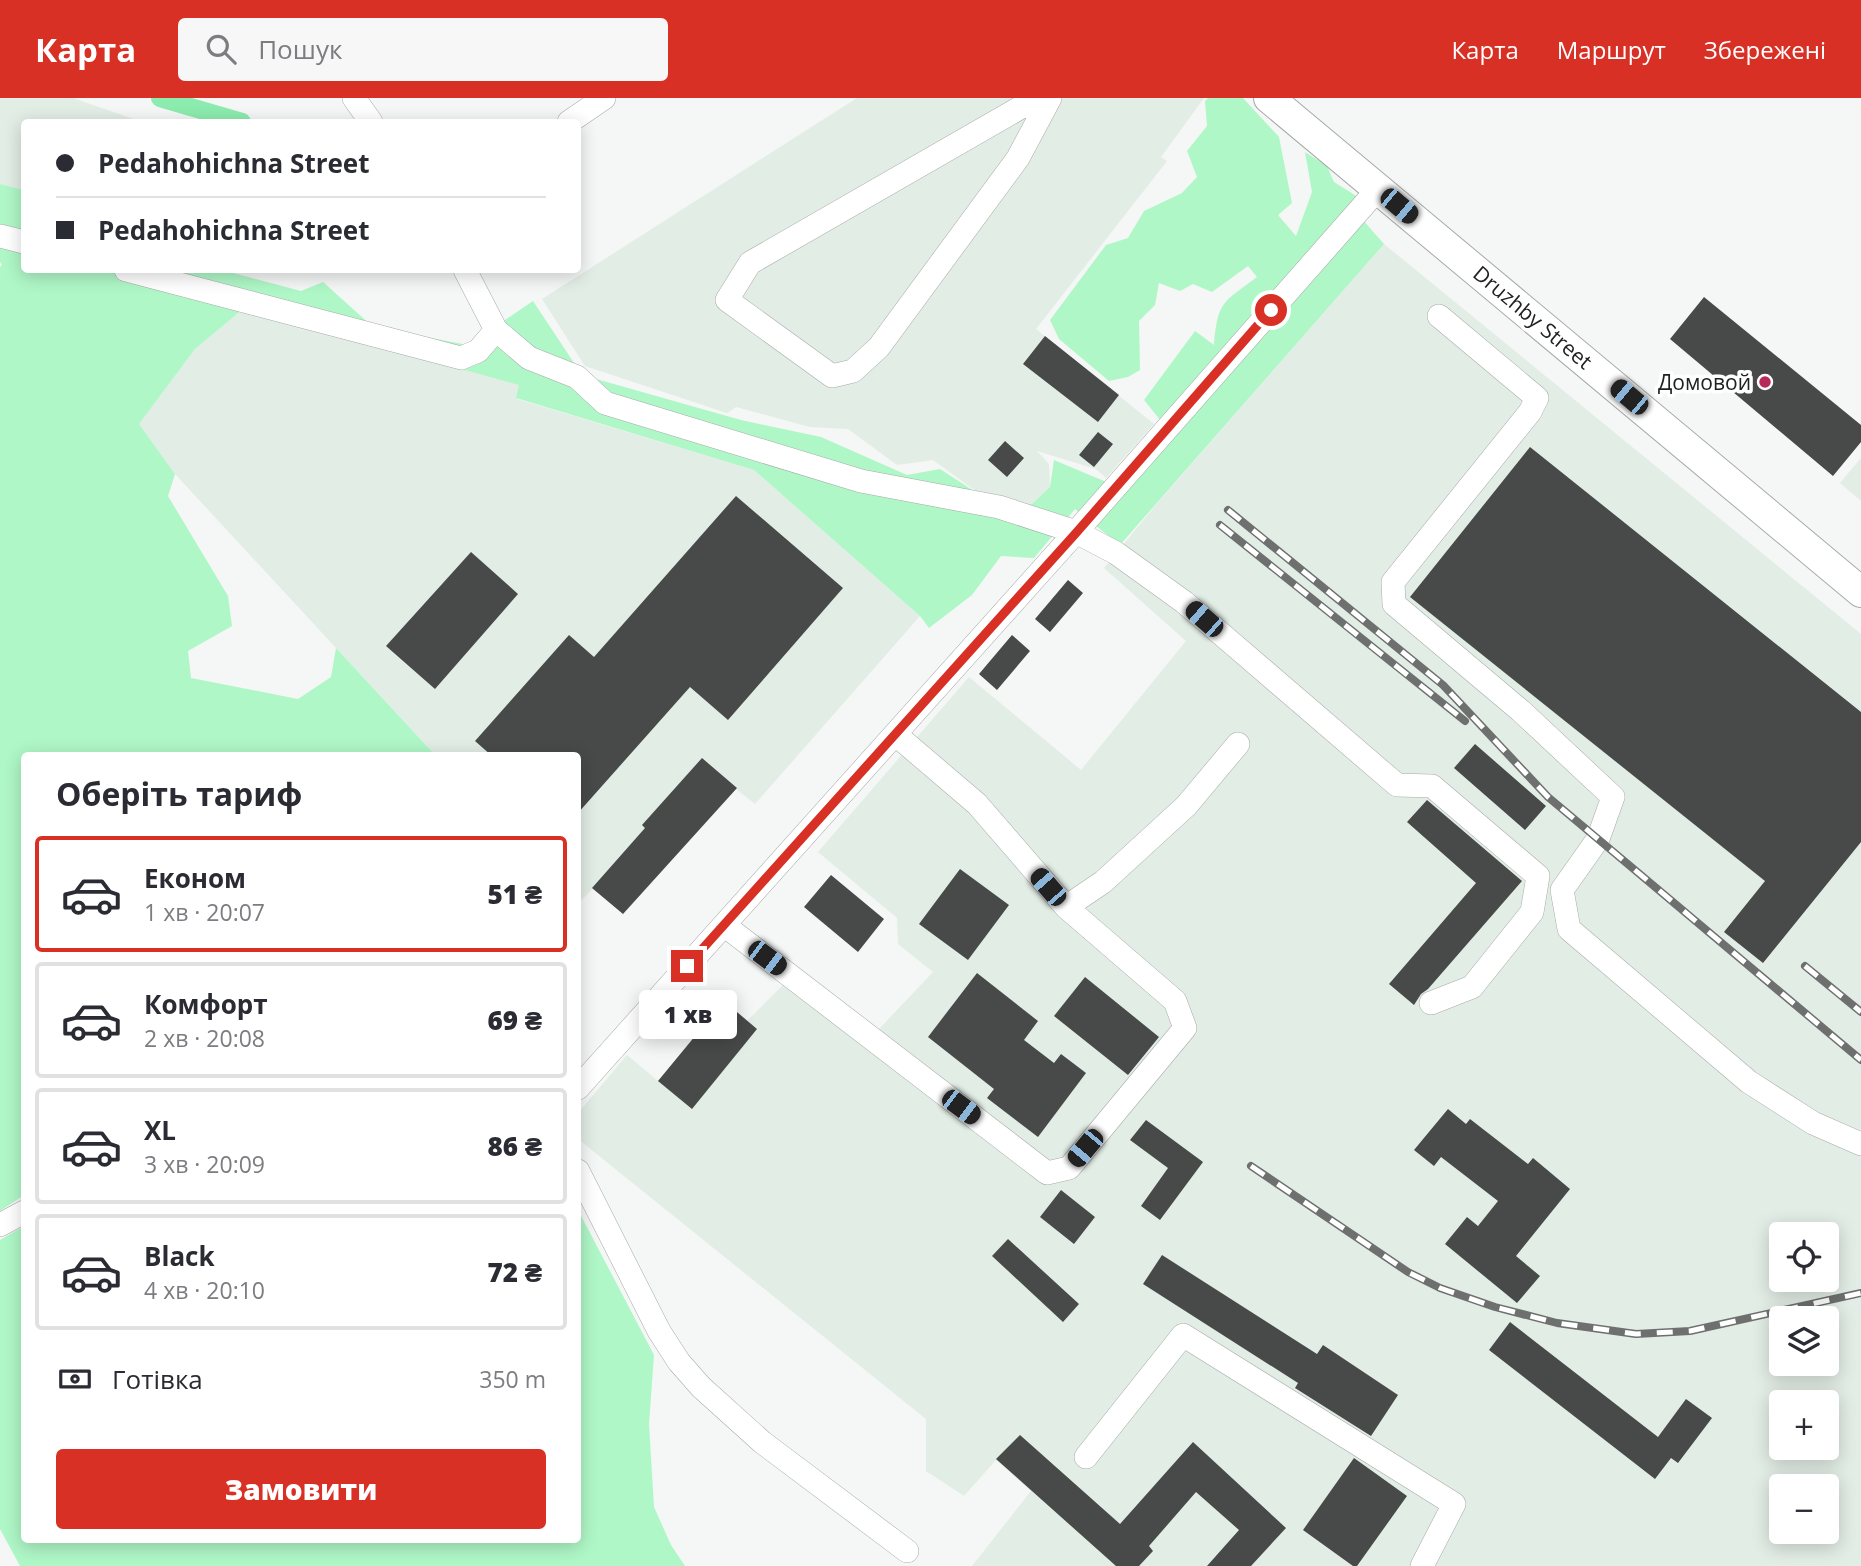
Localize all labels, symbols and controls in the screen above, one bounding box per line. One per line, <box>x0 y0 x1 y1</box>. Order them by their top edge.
search box <box>178 18 668 81</box>
text: Карта <box>35 27 136 72</box>
icon: search <box>202 30 240 68</box>
text: Пошук <box>258 31 342 67</box>
text: Карта <box>1451 33 1519 66</box>
text: Маршрут <box>1557 33 1666 66</box>
text: Збережені <box>1704 33 1826 66</box>
text: Pedahohichna Street <box>98 145 369 181</box>
car <box>1377 184 1422 228</box>
text: Pedahohichna Street <box>98 212 369 248</box>
street label: Druzhby Street <box>1468 259 1598 375</box>
route start <box>1255 294 1287 326</box>
place label: Домовой <box>1658 368 1751 396</box>
marker: Домовой <box>1757 374 1773 390</box>
car <box>1607 375 1652 419</box>
car <box>1182 597 1227 641</box>
text: Оберіть тариф <box>56 772 302 815</box>
text: Економ <box>144 860 246 896</box>
icon: car <box>60 863 123 926</box>
car <box>1027 864 1070 910</box>
text: 51 ₴ <box>487 876 542 912</box>
text: 1 хв · 20:07 <box>144 896 265 928</box>
car <box>744 937 791 979</box>
route end <box>671 950 703 982</box>
text: Комфорт <box>144 986 268 1022</box>
icon: car <box>60 989 123 1052</box>
callout: 1 хв <box>638 990 736 1040</box>
text: 1 хв <box>664 998 712 1030</box>
text: 69 ₴ <box>487 1002 542 1038</box>
text: 2 хв · 20:08 <box>144 1022 265 1054</box>
car <box>938 1086 985 1128</box>
text: XL <box>144 1112 176 1148</box>
icon: car <box>60 1115 123 1178</box>
car <box>1064 1125 1107 1171</box>
text: 86 ₴ <box>487 1128 542 1164</box>
text: 3 хв · 20:09 <box>144 1148 265 1180</box>
map controls <box>1769 1222 1839 1544</box>
button: locate <box>1769 1222 1839 1292</box>
text: Black <box>144 1238 215 1274</box>
icon: car <box>60 1241 123 1304</box>
text: 72 ₴ <box>487 1254 542 1290</box>
text: 4 хв · 20:10 <box>144 1274 265 1306</box>
button: layers <box>1769 1306 1839 1376</box>
icon: cash <box>56 1360 94 1398</box>
text: Готівка <box>112 1361 203 1397</box>
text: 350 m <box>479 1363 546 1395</box>
button: + <box>1769 1390 1839 1460</box>
button: Замовити <box>56 1449 546 1529</box>
button: − <box>1769 1474 1839 1544</box>

